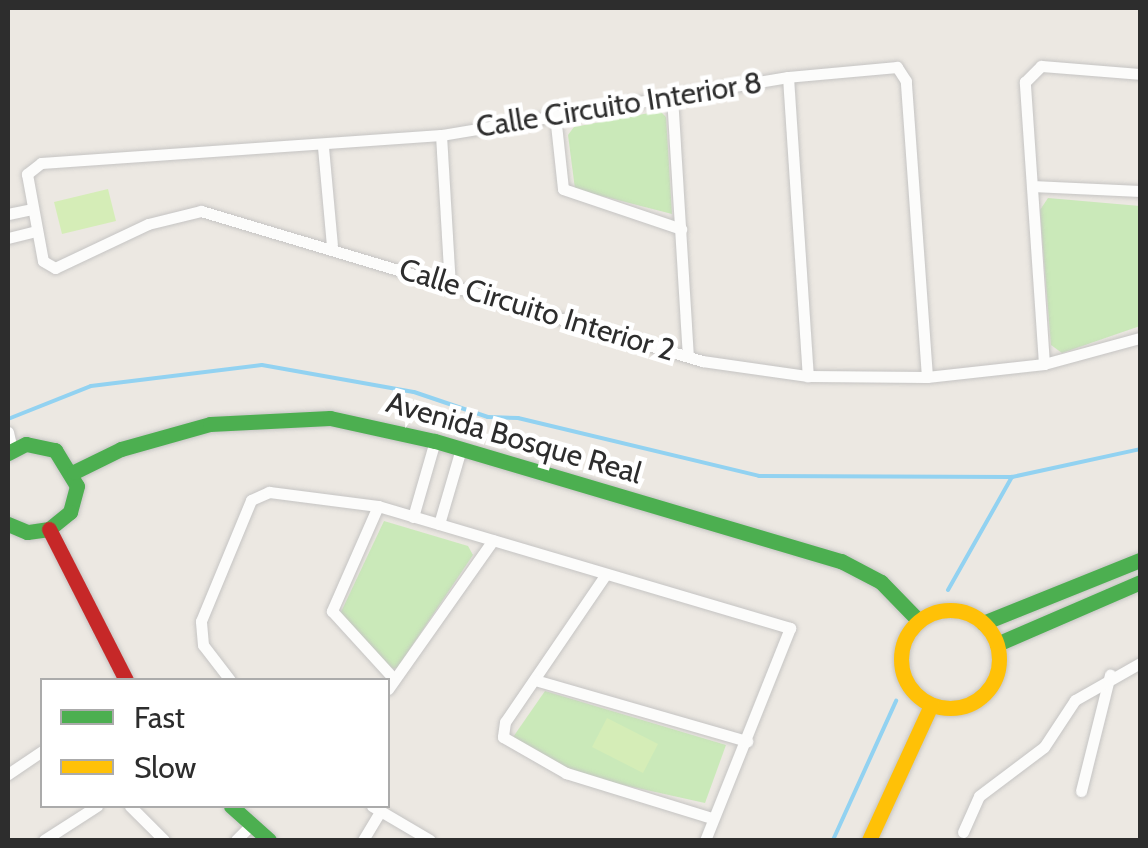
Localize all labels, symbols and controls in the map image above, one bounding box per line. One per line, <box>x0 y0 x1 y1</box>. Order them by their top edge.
street label: Calle Circuito Interior 8 <box>474 65 764 145</box>
street label: Calle Circuito Interior 2 <box>395 251 679 369</box>
street label: Avenida Bosque Real <box>382 384 646 492</box>
legend <box>40 678 390 808</box>
text: Fast <box>134 699 185 736</box>
text: Slow <box>134 749 196 786</box>

